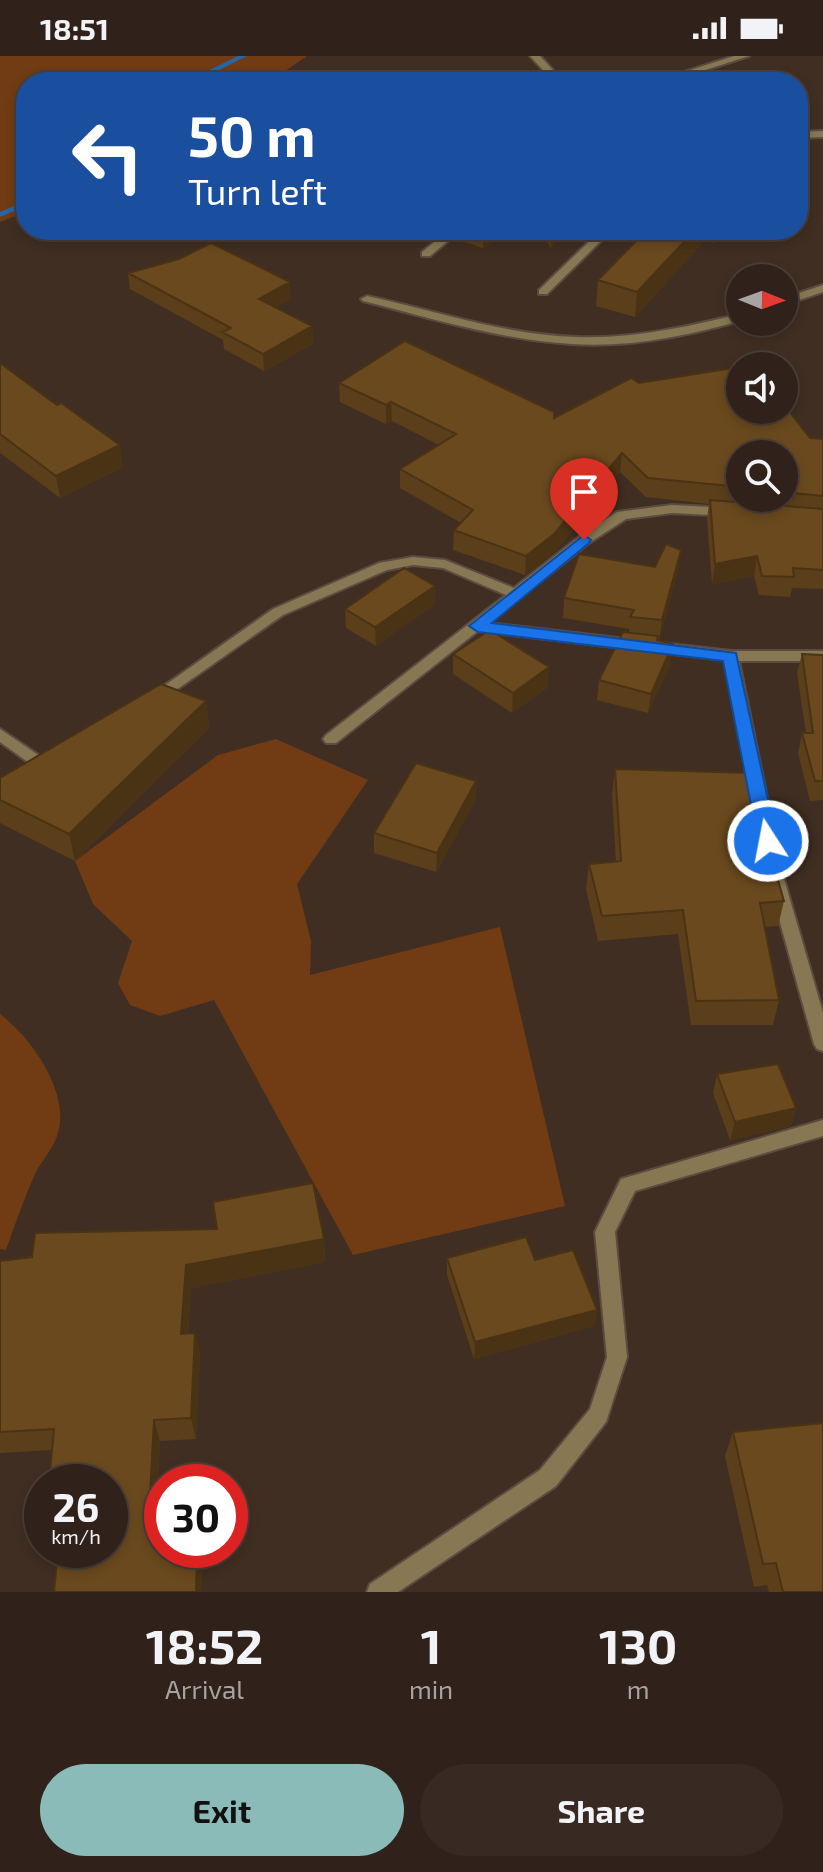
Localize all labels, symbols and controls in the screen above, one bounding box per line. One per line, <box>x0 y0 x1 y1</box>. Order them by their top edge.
text: 18:51 <box>40 10 109 46</box>
text: 50 m <box>188 101 316 168</box>
icon: left <box>56 104 160 208</box>
text: Turn left <box>188 169 327 212</box>
north arrow <box>726 264 798 336</box>
map controls <box>726 264 798 512</box>
button: sound <box>726 352 798 424</box>
button: search <box>726 440 798 512</box>
pin <box>550 458 618 540</box>
icon: arrive <box>562 470 606 514</box>
position arrow <box>726 799 810 883</box>
speed limit sign: 30 <box>144 1464 248 1568</box>
text: 26 <box>53 1482 99 1530</box>
text: km/h <box>51 1524 101 1548</box>
text: 18:52 <box>146 1616 263 1674</box>
text: 1 <box>421 1616 441 1674</box>
text: 130 <box>599 1616 677 1674</box>
text: Arrival <box>165 1673 244 1704</box>
text: min <box>409 1673 453 1704</box>
text: m <box>627 1673 649 1704</box>
button: Exit <box>40 1764 404 1856</box>
button: Share <box>420 1764 783 1856</box>

